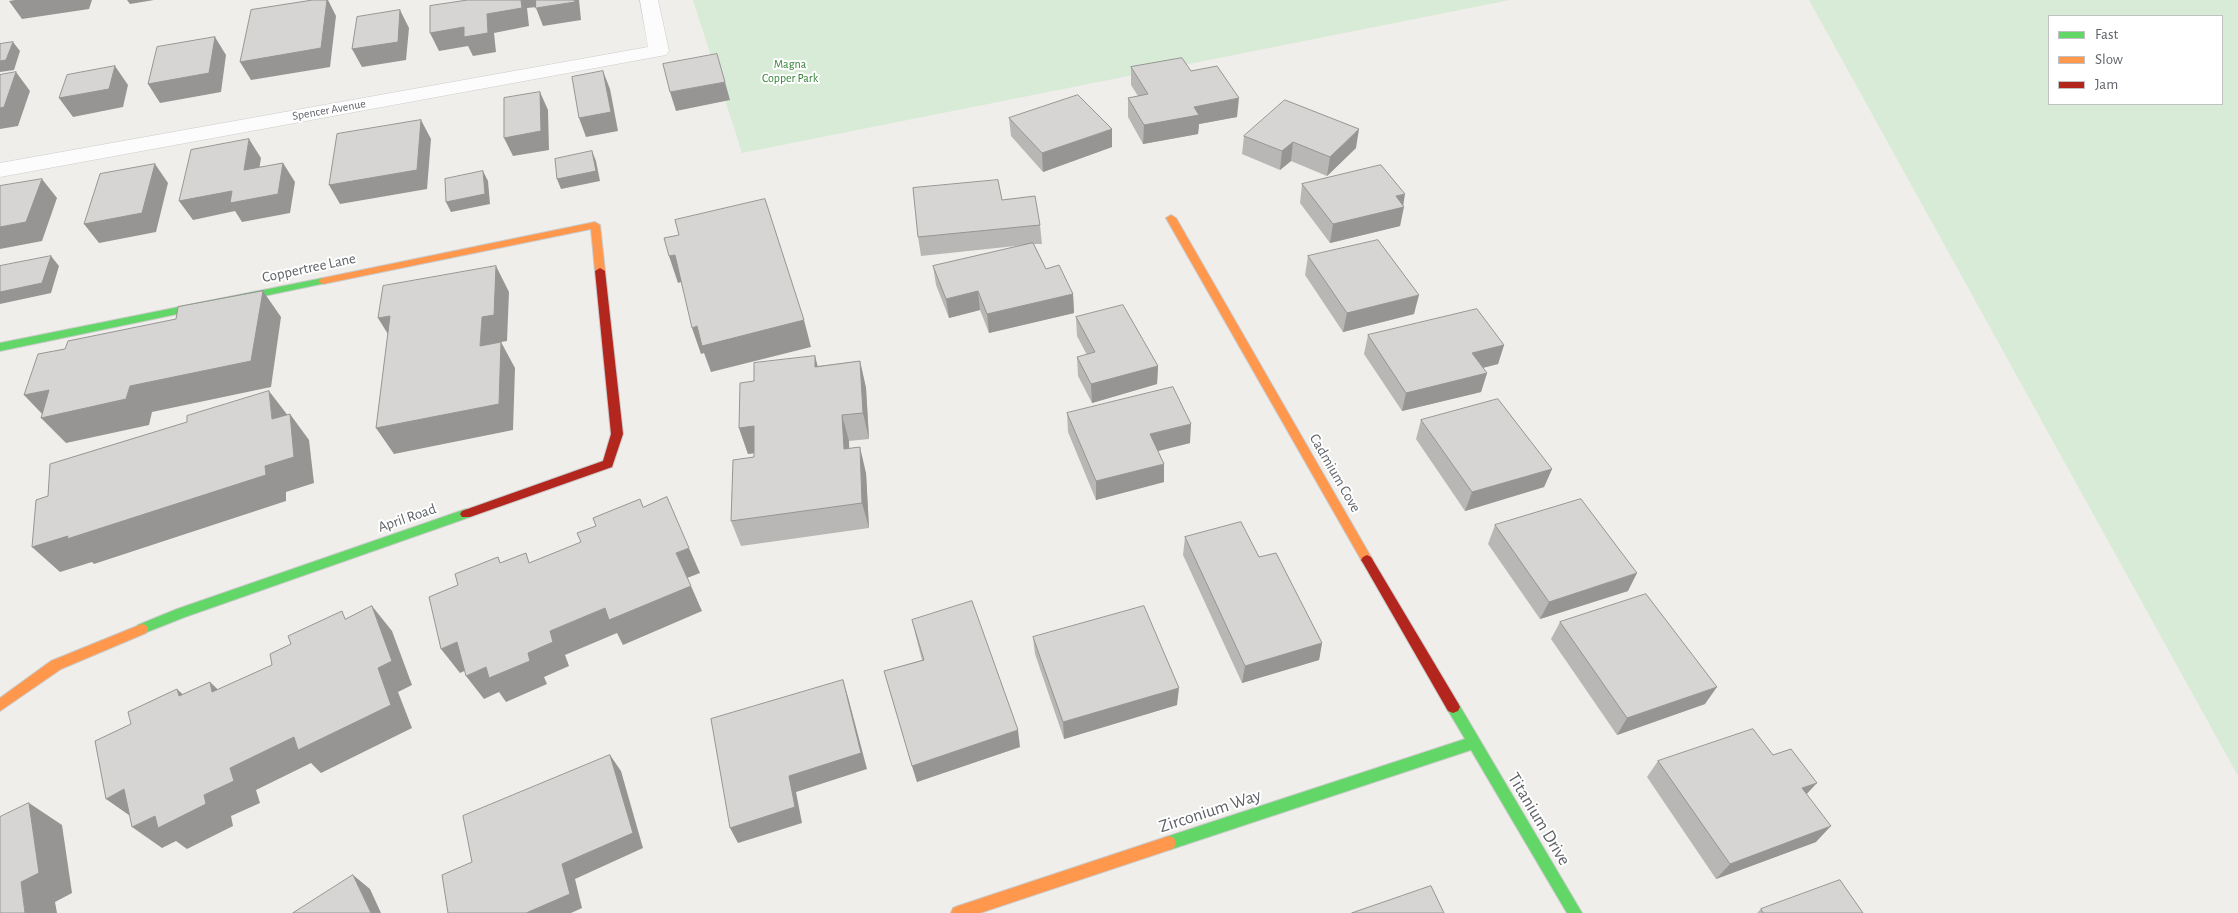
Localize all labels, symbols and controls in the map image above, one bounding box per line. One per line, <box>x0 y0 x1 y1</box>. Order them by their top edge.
legend <box>2048 15 2223 105</box>
text: Fast <box>2095 27 2118 42</box>
text: Slow <box>2095 52 2123 67</box>
park label: Magna Copper Park <box>762 57 818 85</box>
text: Jam <box>2095 77 2118 92</box>
street label: Spencer Avenue <box>291 96 367 124</box>
street label: Coppertree Lane <box>260 249 358 287</box>
street label: Cadmium Cove <box>1305 430 1365 516</box>
street label: April Road <box>376 500 438 536</box>
street label: Titanium Drive <box>1503 769 1575 869</box>
street label: Zirconium Way <box>1156 784 1264 838</box>

